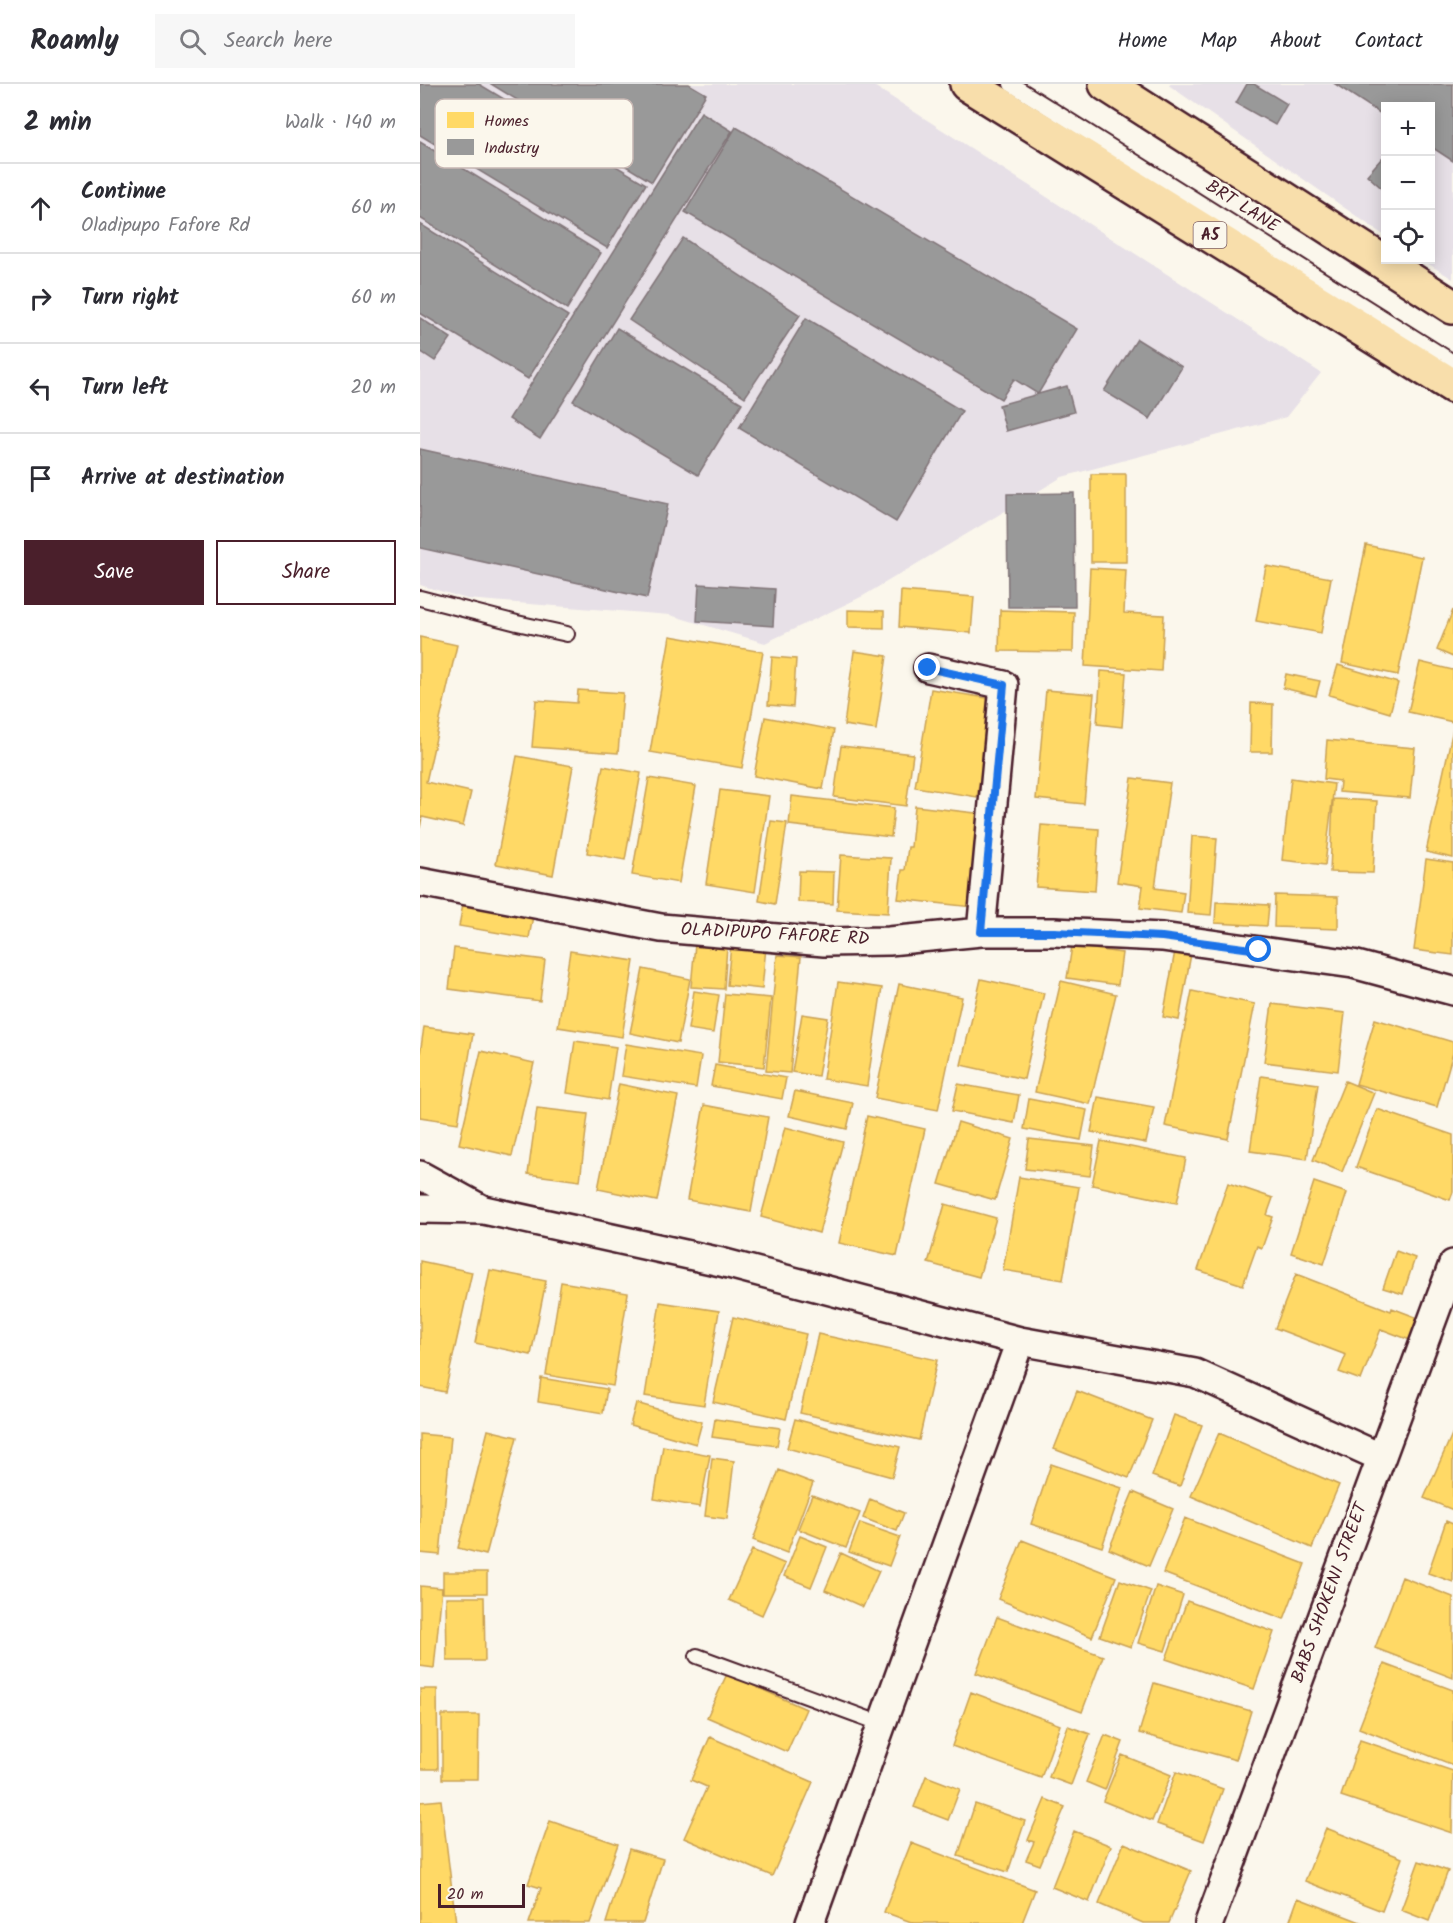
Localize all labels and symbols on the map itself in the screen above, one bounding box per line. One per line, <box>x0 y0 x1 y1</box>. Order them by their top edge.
legend <box>435 99 633 168</box>
text: Homes <box>484 109 529 134</box>
text: Industry <box>484 136 539 161</box>
street label: BRT LANE <box>1199 173 1285 241</box>
road number: A5 <box>1194 222 1226 248</box>
route end <box>914 654 940 680</box>
street label: OLADIPUPO FAFORE RD <box>680 916 870 954</box>
route start <box>1245 936 1271 962</box>
street label: BABS SHOKENI STREET <box>1284 1498 1377 1687</box>
scale bar <box>438 1881 525 1908</box>

